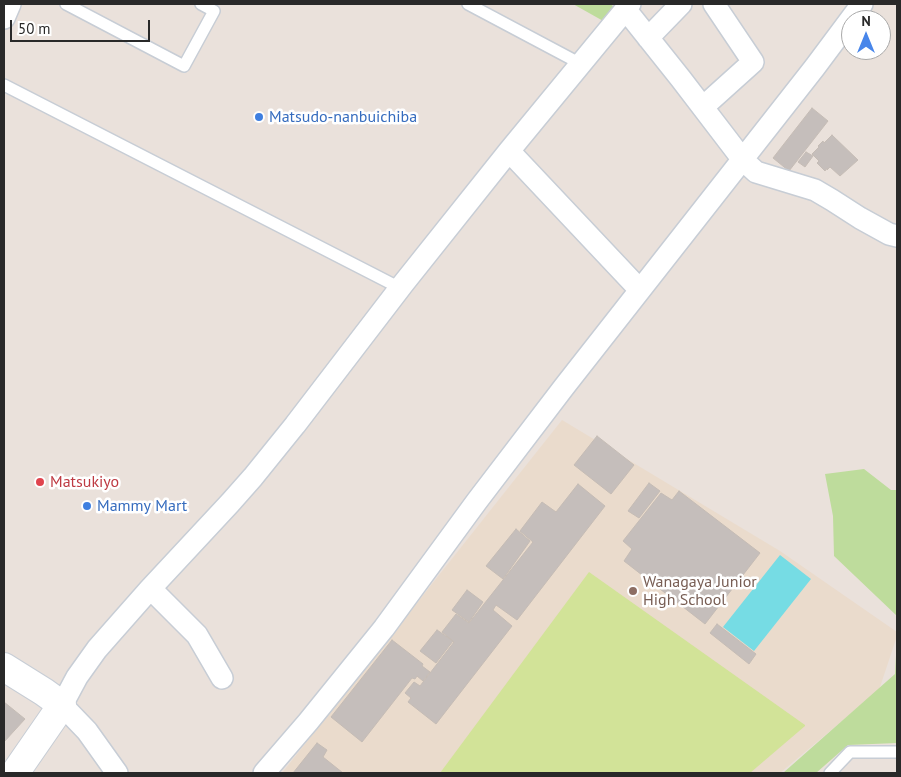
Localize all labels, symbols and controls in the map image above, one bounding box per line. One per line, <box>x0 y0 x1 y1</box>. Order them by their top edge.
scale bar <box>12 10 152 42</box>
north arrow <box>841 10 891 60</box>
text: N <box>861 12 871 30</box>
text: 50 m <box>18 19 51 38</box>
place label: Matsudo-nanbuichiba <box>269 107 417 127</box>
marker: Matsudo-nanbuichiba <box>253 111 265 123</box>
place label: Matsukiyo <box>50 472 119 492</box>
marker: Matsukiyo <box>34 476 46 488</box>
place label: Mammy Mart <box>97 496 187 516</box>
marker: Mammy Mart <box>81 500 93 512</box>
place label: Wanagaya Junior High School <box>643 572 757 610</box>
marker: Wanagaya Junior High School <box>627 585 639 597</box>

